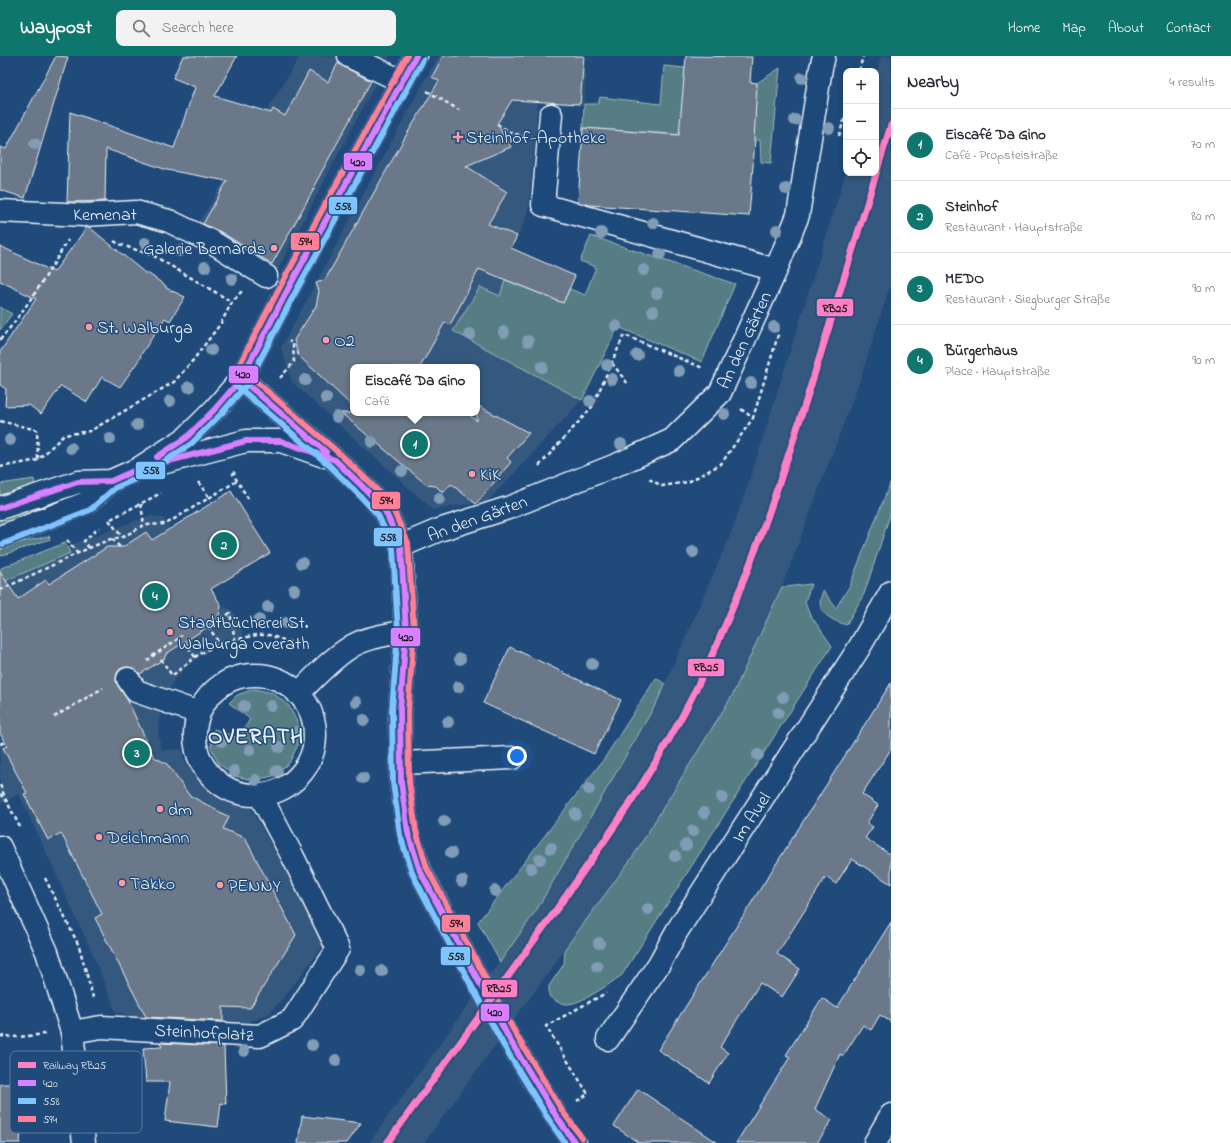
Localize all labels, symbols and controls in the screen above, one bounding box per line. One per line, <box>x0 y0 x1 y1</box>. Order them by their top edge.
search box <box>116 10 396 46</box>
text: Waypost <box>20 15 92 42</box>
icon: search <box>130 17 152 39</box>
text: Search here <box>162 17 234 39</box>
text: Home <box>1008 18 1040 39</box>
text: Map <box>1062 18 1086 39</box>
text: About <box>1108 18 1144 39</box>
text: Contact <box>1166 18 1211 39</box>
map controls <box>843 68 879 176</box>
button: + <box>843 68 879 104</box>
text: Nearby <box>907 70 959 95</box>
text: 4 results <box>1169 73 1215 92</box>
button: − <box>843 104 879 140</box>
text: Eiscafé Da Gino <box>945 124 1046 146</box>
place label: Steinhof-Apotheke <box>466 126 607 152</box>
marker: Steinhof-Apotheke <box>453 132 463 142</box>
text: 1 <box>918 135 922 154</box>
text: 70 m <box>1191 135 1215 154</box>
button: locate <box>843 140 879 176</box>
text: Café · Propsteistraße <box>945 146 1058 165</box>
line badge: 420 <box>343 152 373 171</box>
text: 420 <box>350 155 366 171</box>
line badge: 558 <box>328 196 358 215</box>
text: Steinhof <box>945 196 998 218</box>
text: 558 <box>335 199 352 215</box>
street label: Kemenat <box>73 203 137 229</box>
text: 2 <box>917 207 923 226</box>
text: 80 m <box>1191 207 1215 226</box>
text: Restaurant · Hauptstraße <box>945 218 1083 237</box>
line badge: 594 <box>290 232 320 251</box>
text: 594 <box>298 234 313 250</box>
place label: Galerie Bernards <box>143 237 266 263</box>
marker: Galerie Bernards <box>269 243 279 253</box>
text: MEDO <box>945 268 984 290</box>
text: 3 <box>917 279 923 298</box>
text: 90 m <box>1192 279 1215 298</box>
street label: An den Gärten <box>712 288 780 394</box>
text: Restaurant · Siegburger Straße <box>945 290 1110 309</box>
line badge: RB25 <box>816 298 854 317</box>
text: RB25 <box>821 301 848 317</box>
place label: St. Walburga <box>97 316 193 343</box>
marker: St. Walburga <box>84 322 94 332</box>
place label: O2 <box>334 329 355 355</box>
marker: O2 <box>321 335 331 345</box>
text: Bürgerhaus <box>945 340 1018 362</box>
text: 4 <box>917 351 923 370</box>
text: 90 m <box>1192 351 1215 370</box>
text: Place · Hauptstraße <box>945 362 1050 381</box>
popup <box>350 364 480 416</box>
line badge: 420 <box>228 365 259 384</box>
text: 420 <box>235 367 251 383</box>
text: Eiscafé Da Gino <box>365 370 465 392</box>
text: Café <box>365 392 390 411</box>
pin: 1 <box>402 429 428 459</box>
line badge: 558 <box>135 461 166 480</box>
text: 558 <box>143 463 160 479</box>
place label: KiK <box>480 463 501 489</box>
marker: KiK <box>467 469 477 479</box>
street label: An den Gärten <box>424 490 532 550</box>
line badge: 594 <box>371 491 401 510</box>
text: 594 <box>379 493 394 509</box>
line badge: 558 <box>373 527 403 547</box>
pin: 2 <box>211 530 237 560</box>
text: 558 <box>380 530 397 546</box>
pin: 4 <box>142 581 168 611</box>
place label: Stadtbücherei St. Walburga Overath <box>178 611 310 659</box>
marker: Stadtbücherei St. Walburga Overath <box>165 627 175 637</box>
line badge: 420 <box>390 627 421 647</box>
text: 420 <box>398 630 414 646</box>
line badge: RB25 <box>687 658 725 677</box>
text: RB25 <box>692 660 719 676</box>
district label: OVERATH <box>208 722 304 754</box>
pin: 3 <box>124 738 150 768</box>
your location <box>507 746 527 766</box>
street label: Im Auel <box>727 788 779 848</box>
place label: dm <box>168 798 192 824</box>
marker: dm <box>155 804 165 814</box>
place label: Deichmann <box>106 826 190 852</box>
marker: Deichmann <box>94 832 104 842</box>
place label: Takko <box>130 872 175 898</box>
place label: PENNY <box>228 874 282 900</box>
marker: Takko <box>117 878 127 888</box>
marker: PENNY <box>215 880 225 890</box>
line badge: 594 <box>441 914 471 933</box>
text: 594 <box>449 916 464 932</box>
line badge: 558 <box>440 946 471 966</box>
text: 558 <box>448 949 465 965</box>
line badge: RB25 <box>481 979 518 998</box>
text: RB25 <box>485 981 512 997</box>
line badge: 420 <box>480 1003 510 1022</box>
text: 420 <box>487 1005 503 1021</box>
street label: Steinhofplatz <box>154 1018 255 1050</box>
legend <box>10 1051 142 1133</box>
text: Railway RB25 <box>43 1058 106 1075</box>
text: 420 <box>43 1076 58 1092</box>
text: 558 <box>43 1094 60 1110</box>
text: 594 <box>43 1112 58 1128</box>

